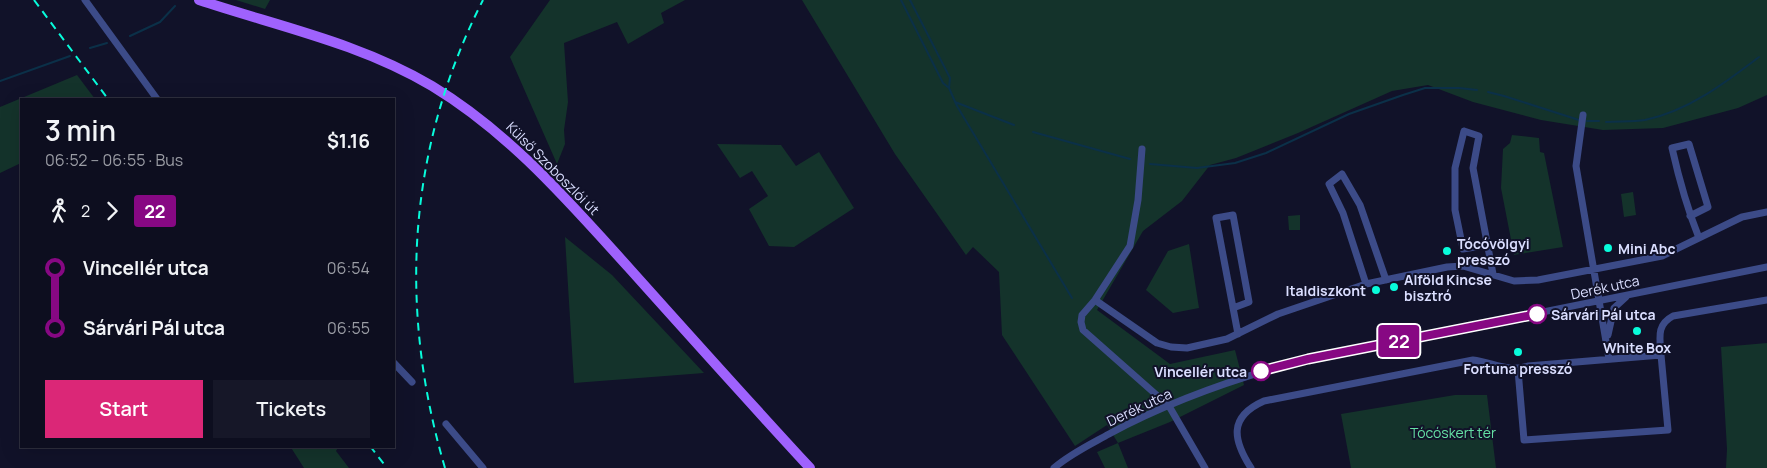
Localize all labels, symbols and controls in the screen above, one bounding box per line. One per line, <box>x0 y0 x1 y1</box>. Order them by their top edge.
text: 3 min <box>45 111 116 149</box>
street label: Külső Szoboszlói út <box>502 117 604 219</box>
text: $1.16 <box>327 128 370 154</box>
text: 06:52 – 06:55 · Bus <box>45 149 183 171</box>
icon: walk <box>45 197 73 225</box>
icon: forward <box>98 197 126 225</box>
text: 22 <box>144 199 166 223</box>
text: 2 <box>81 200 90 222</box>
place label: Tócóvölgyi presszó <box>1457 234 1530 269</box>
place label: Mini Abc <box>1618 239 1675 258</box>
marker: Mini Abc <box>1602 242 1614 254</box>
marker: Tócóvölgyi presszó <box>1441 245 1453 257</box>
text: Vincellér utca <box>83 255 209 281</box>
text: 06:54 <box>327 257 370 279</box>
place label: Alföld Kincse bisztró <box>1404 270 1492 305</box>
street label: Derék utca <box>1569 270 1641 304</box>
place label: Italdiszkont <box>1286 281 1366 300</box>
marker: Alföld Kincse bisztró <box>1388 281 1400 293</box>
marker: Italdiszkont <box>1370 284 1382 296</box>
marker: Sárvári Pál utca <box>1527 304 1547 324</box>
place label: Sárvári Pál utca <box>1551 305 1656 324</box>
text: Sárvári Pál utca <box>83 315 225 341</box>
text: 06:55 <box>327 317 370 339</box>
line badge: 22 <box>1376 325 1422 357</box>
marker: White Box <box>1631 325 1643 337</box>
text: 22 <box>1388 329 1410 353</box>
place label: White Box <box>1603 338 1671 357</box>
marker: Fortuna presszó <box>1512 346 1524 358</box>
place label: Fortuna presszó <box>1463 359 1573 378</box>
marker: Vincellér utca <box>1251 361 1271 381</box>
place label: Vincellér utca <box>1154 362 1247 381</box>
button: Start <box>45 380 203 438</box>
button: Tickets <box>213 380 370 438</box>
street label: Derék utca <box>1103 384 1175 430</box>
park label: Tócóskert tér <box>1410 423 1496 442</box>

